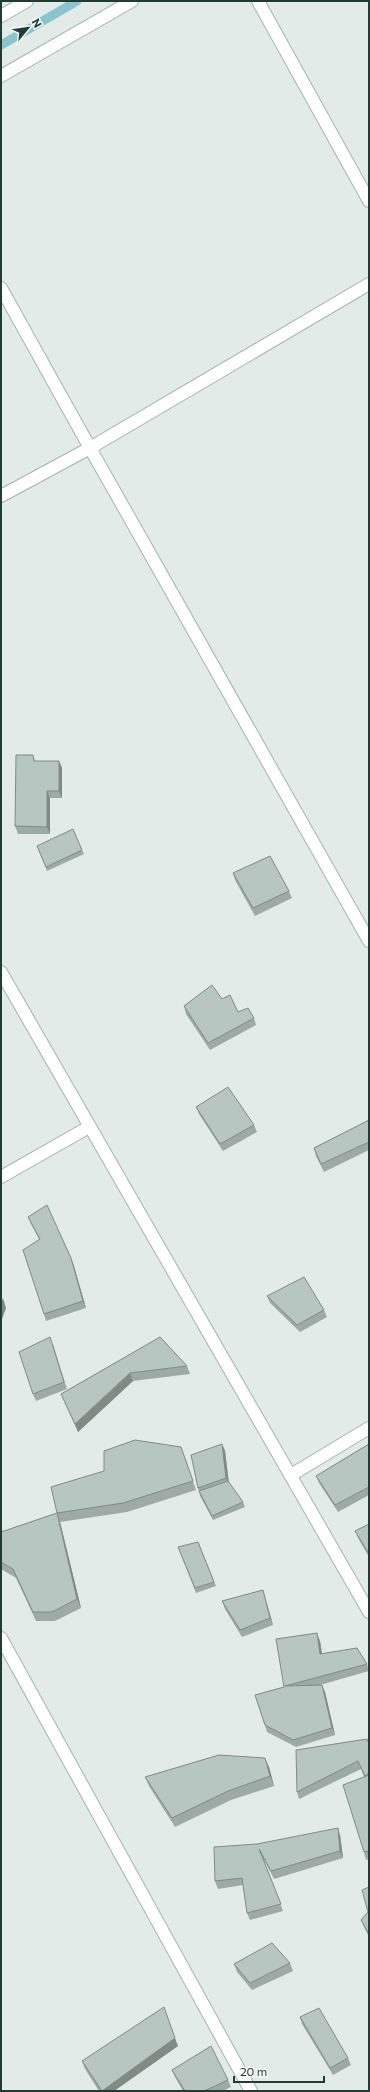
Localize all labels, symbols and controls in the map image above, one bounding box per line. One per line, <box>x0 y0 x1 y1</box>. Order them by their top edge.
north arrow <box>8 8 48 48</box>
text: N <box>29 16 45 30</box>
scale bar <box>234 2058 324 2084</box>
text: 20 m <box>240 2064 267 2078</box>

